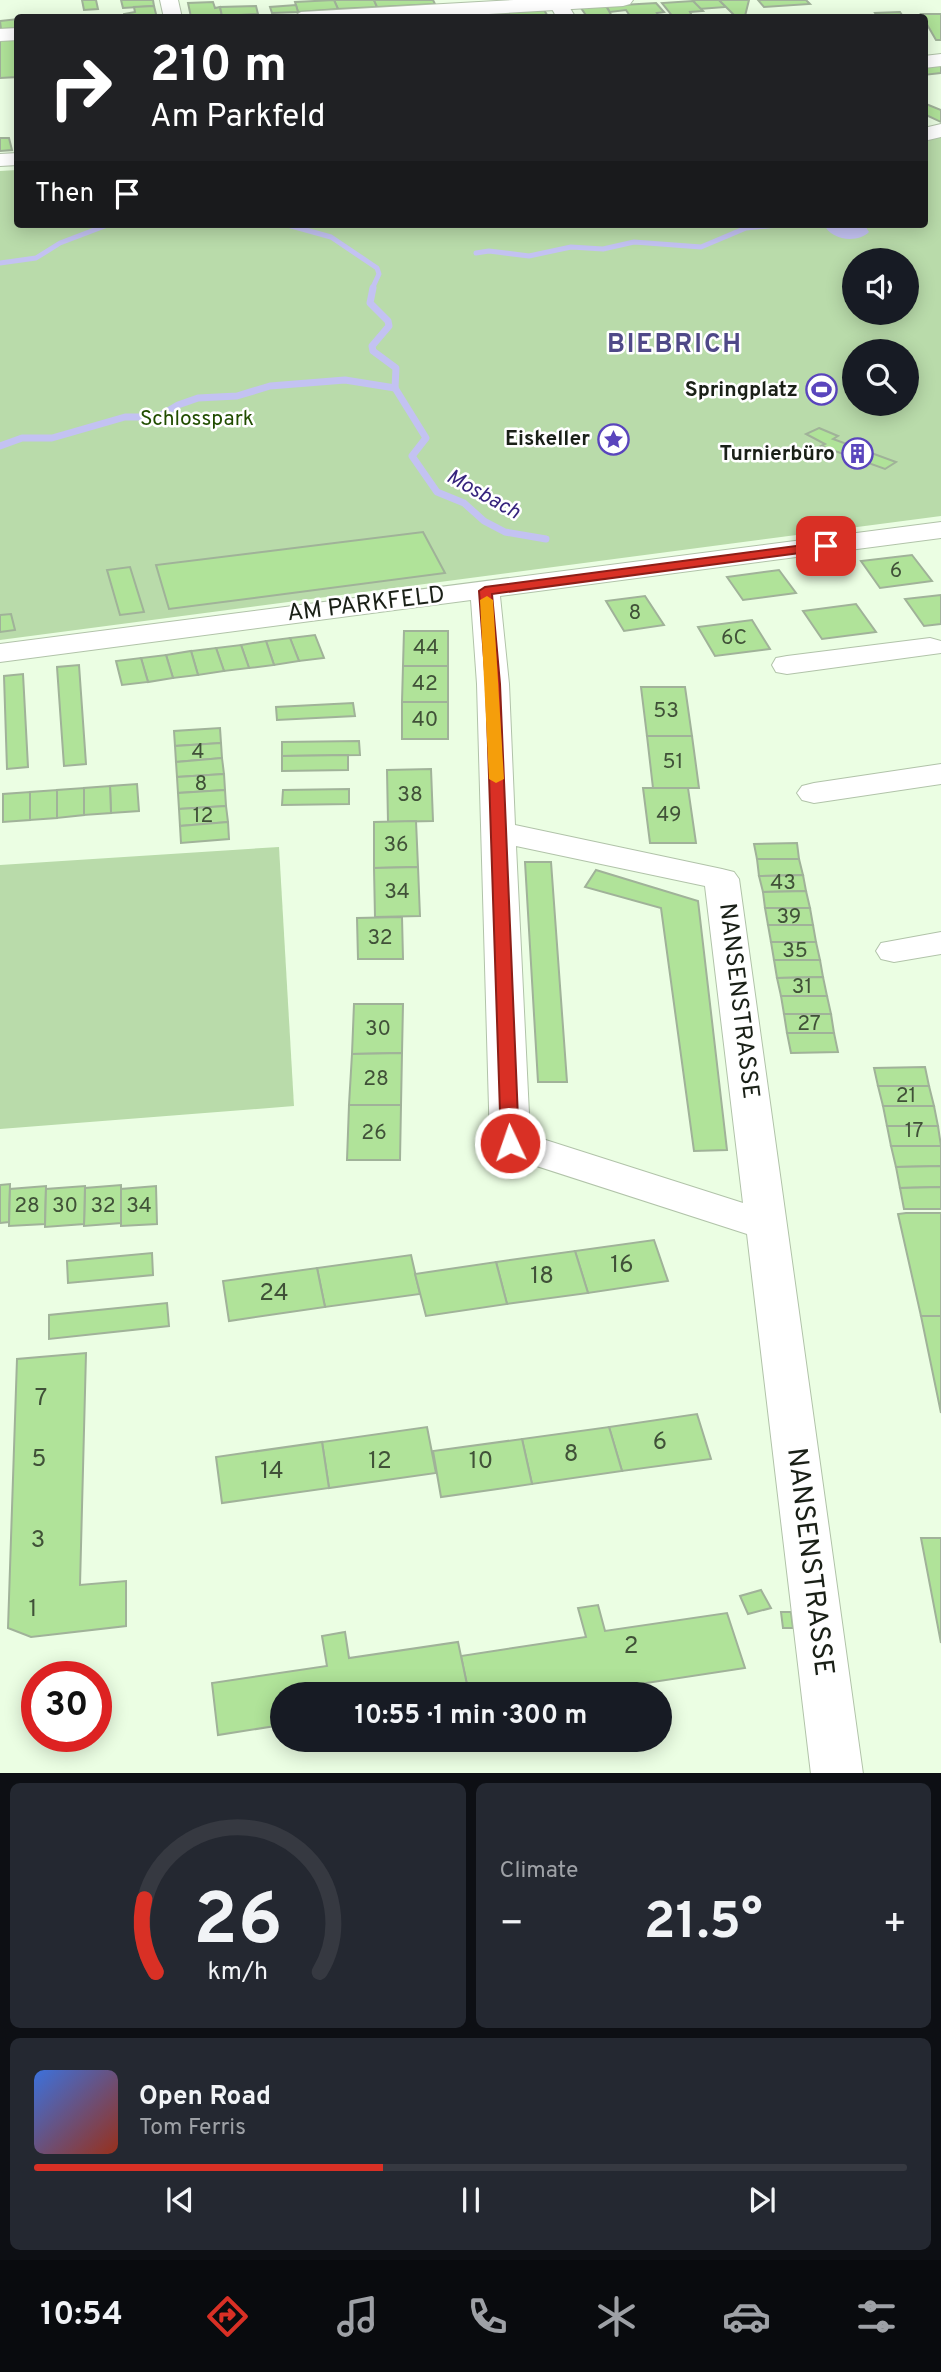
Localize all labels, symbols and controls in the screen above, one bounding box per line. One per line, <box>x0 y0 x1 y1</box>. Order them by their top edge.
text: 210 m <box>150 37 287 99</box>
icon: right <box>35 42 126 133</box>
text: Am Parkfeld <box>150 98 326 138</box>
icon: arrive <box>108 175 146 213</box>
text: Then <box>35 178 94 211</box>
map controls <box>842 248 919 416</box>
button: sound <box>842 248 919 325</box>
district label: BIEBRICH <box>607 329 743 362</box>
button: search <box>842 339 919 416</box>
sports icon: Springplatz <box>804 373 838 407</box>
place label: Springplatz <box>685 377 798 404</box>
park label: Schlosspark <box>140 406 254 433</box>
place icon: Eiskeller <box>596 422 630 456</box>
place label: Eiskeller <box>505 426 590 453</box>
building icon: Turnierbüro <box>841 437 875 471</box>
place label: Turnierbüro <box>719 441 835 468</box>
water label: Mosbach <box>441 464 525 527</box>
pin <box>796 516 856 576</box>
icon: arrive <box>807 527 845 565</box>
house number: 6 <box>890 558 902 585</box>
street label: AM PARKFELD <box>286 580 446 630</box>
house number: 8 <box>629 600 641 627</box>
house number: 6C <box>721 625 747 652</box>
house number: 44 <box>413 635 439 662</box>
house number: 42 <box>412 671 438 698</box>
house number: 53 <box>653 698 679 725</box>
house number: 40 <box>412 707 438 734</box>
house number: 4 <box>191 739 205 766</box>
house number: 51 <box>663 749 683 776</box>
house number: 8 <box>195 771 207 798</box>
house number: 38 <box>397 782 423 809</box>
house number: 49 <box>656 802 682 829</box>
house number: 12 <box>193 803 213 830</box>
house number: 36 <box>383 832 409 859</box>
house number: 43 <box>770 870 796 897</box>
house number: 34 <box>384 879 410 906</box>
street label: NANSENSTRASSE <box>711 901 765 1101</box>
house number: 39 <box>777 904 801 931</box>
house number: 32 <box>367 925 393 952</box>
house number: 35 <box>782 938 808 965</box>
house number: 31 <box>792 974 812 1001</box>
house number: 27 <box>797 1011 821 1038</box>
house number: 30 <box>365 1016 391 1043</box>
house number: 28 <box>363 1066 389 1093</box>
house number: 21 <box>896 1083 916 1110</box>
position arrow <box>473 1106 547 1180</box>
house number: 17 <box>905 1118 923 1145</box>
house number: 26 <box>361 1120 387 1147</box>
house number: 28 <box>14 1193 40 1220</box>
house number: 30 <box>52 1193 78 1220</box>
house number: 32 <box>90 1193 116 1220</box>
house number: 34 <box>126 1193 152 1220</box>
house number: 16 <box>610 1251 634 1281</box>
house number: 18 <box>530 1262 554 1292</box>
house number: 24 <box>259 1279 289 1309</box>
house number: 7 <box>35 1384 47 1414</box>
house number: 6 <box>653 1428 667 1458</box>
house number: 8 <box>564 1440 578 1470</box>
house number: 5 <box>32 1445 46 1475</box>
street label: NANSENSTRASSE <box>777 1446 841 1678</box>
house number: 12 <box>368 1447 392 1477</box>
house number: 10 <box>469 1447 493 1477</box>
house number: 14 <box>260 1457 284 1487</box>
house number: 3 <box>31 1526 45 1556</box>
house number: 1 <box>29 1595 37 1625</box>
house number: 2 <box>624 1632 638 1662</box>
speed limit sign: 30 <box>21 1661 112 1752</box>
text: 10:55 · 1 min · 300 m <box>355 1700 587 1733</box>
text: Climate <box>500 1857 578 1886</box>
text: 26 <box>193 1878 282 1970</box>
text: 21.5° <box>644 1891 763 1957</box>
text: − <box>500 1901 524 1950</box>
text: + <box>882 1901 907 1950</box>
text: km/h <box>207 1956 268 1988</box>
text: Open Road <box>139 2081 271 2114</box>
text: Tom Ferris <box>139 2114 246 2143</box>
icon: previous <box>161 2181 199 2219</box>
icon: pause <box>452 2181 490 2219</box>
icon: next <box>743 2181 781 2219</box>
icon: directions <box>203 2292 252 2341</box>
icon: music <box>333 2292 382 2341</box>
icon: phone <box>463 2292 512 2341</box>
icon: climate <box>592 2292 641 2341</box>
icon: car <box>722 2292 771 2341</box>
icon: filters <box>852 2292 901 2341</box>
text: 10:54 <box>40 2296 123 2336</box>

